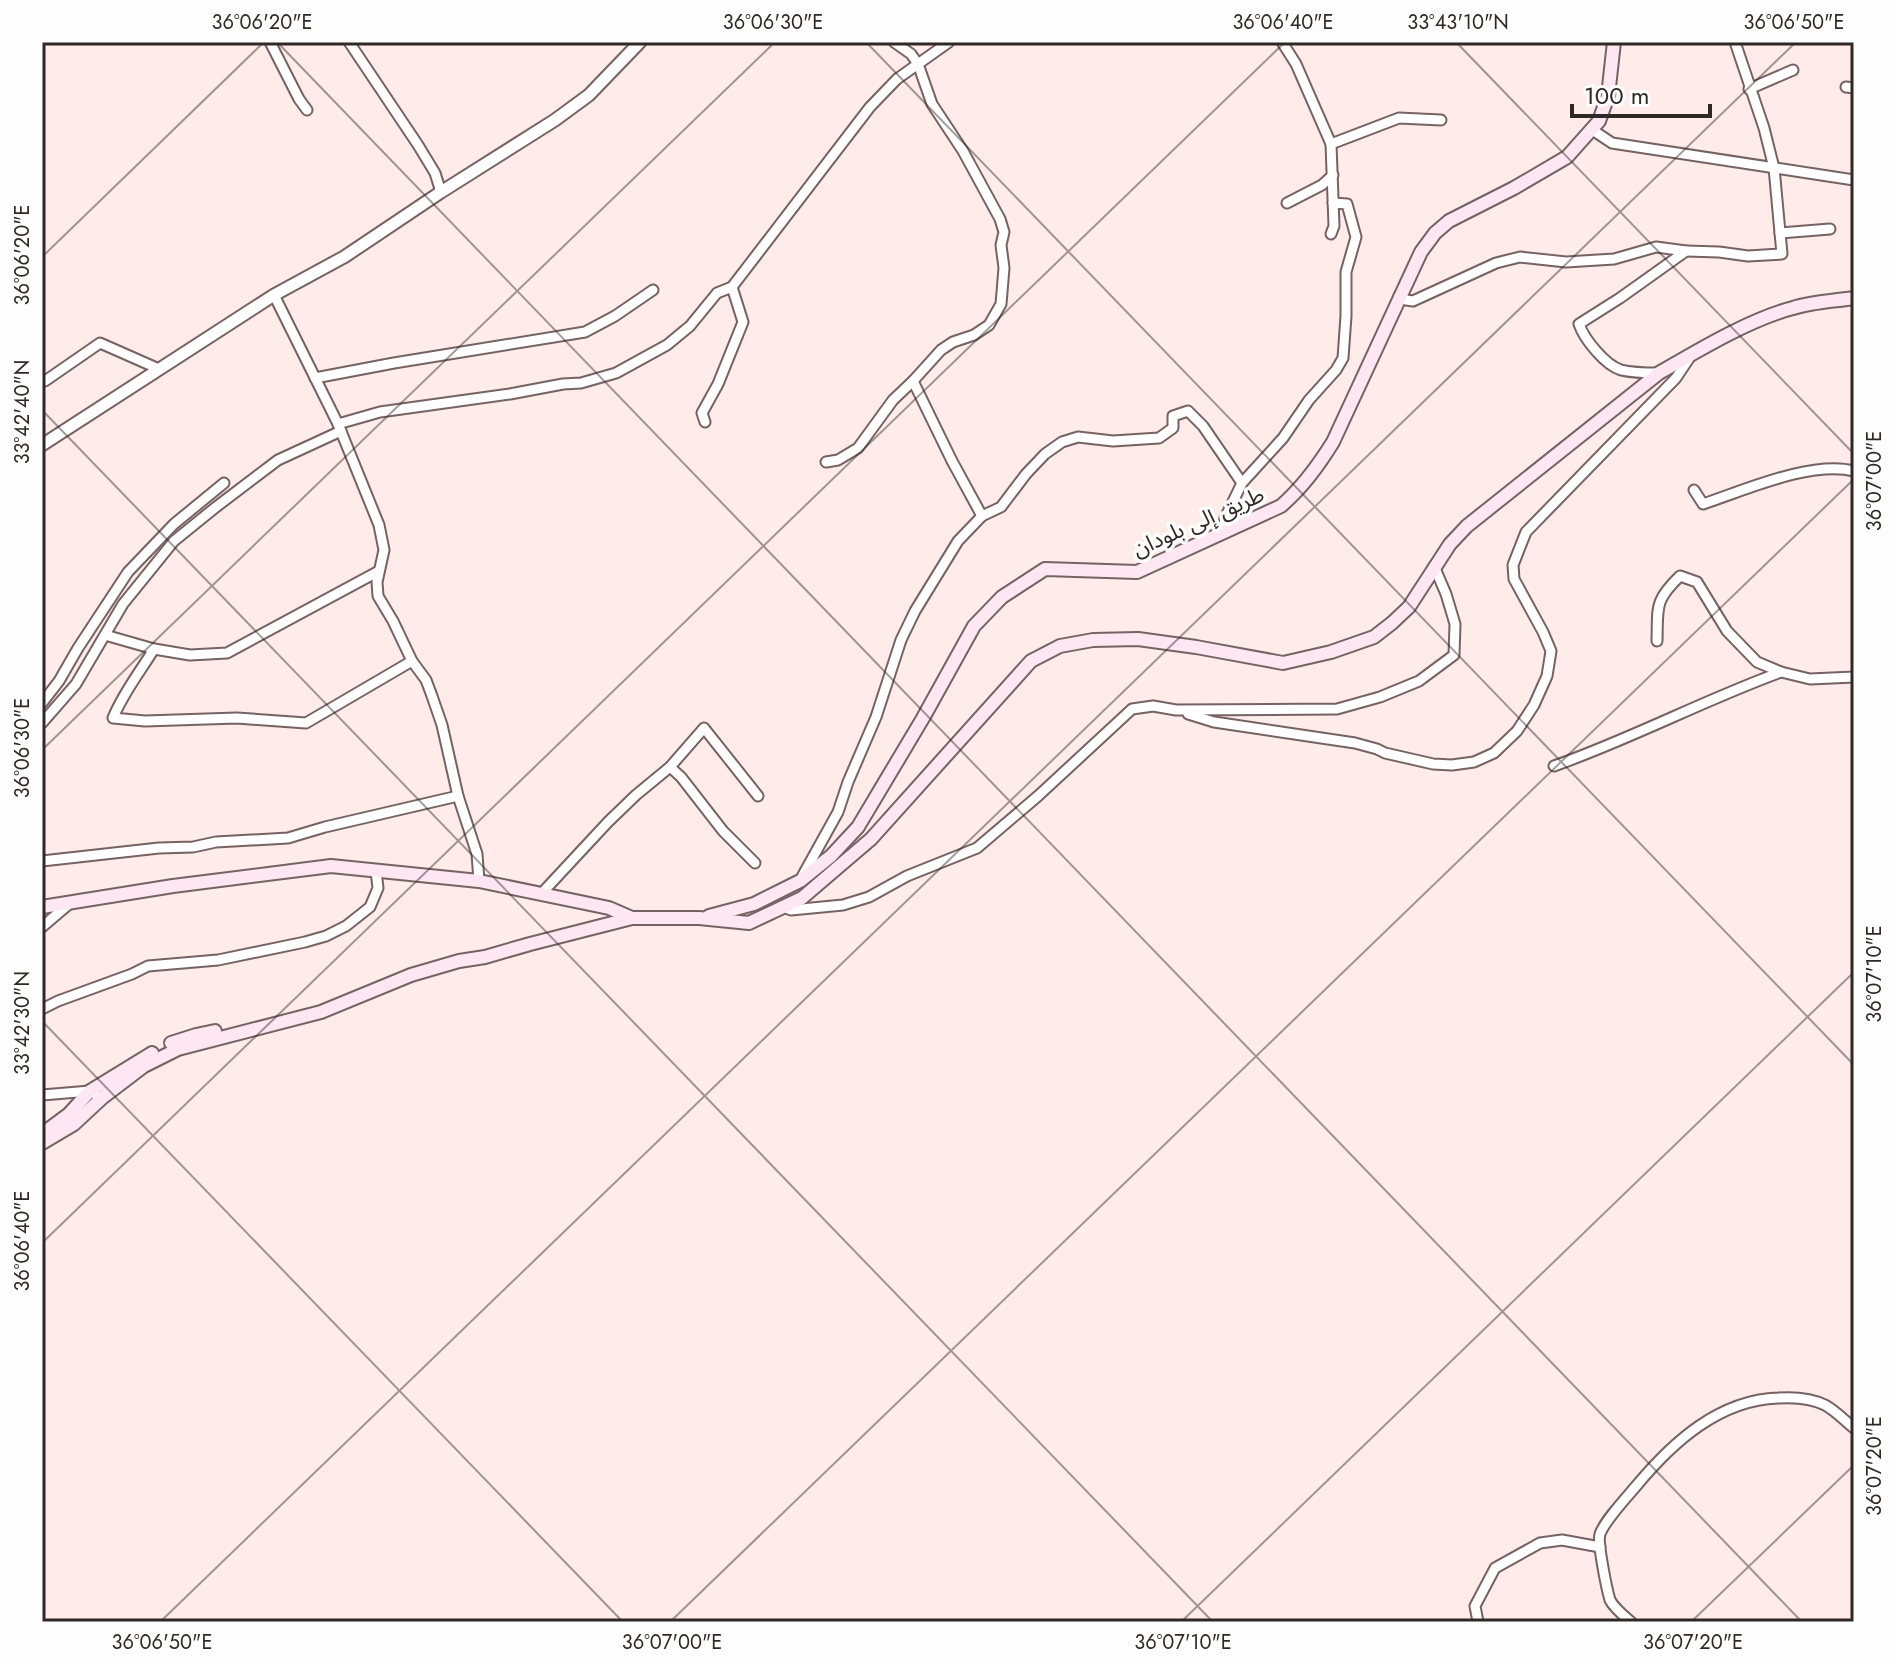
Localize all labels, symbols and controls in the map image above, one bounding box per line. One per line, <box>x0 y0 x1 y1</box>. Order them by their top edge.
text: 36°06'20"E <box>212 8 312 37</box>
text: 36°06'30"E <box>723 8 823 37</box>
text: 36°06'40"E <box>1232 8 1334 37</box>
text: 33°43'10"N <box>1407 8 1509 37</box>
text: 36°06'50"E <box>1744 8 1844 37</box>
scale bar <box>1572 68 1710 118</box>
text: 100 m <box>1584 78 1650 113</box>
text: 36°06'20"E <box>8 205 37 305</box>
text: 33°42'40"N <box>8 360 37 464</box>
text: 36°07'00"E <box>1860 431 1889 531</box>
street label: طريق إلى بلودان <box>1127 478 1269 564</box>
text: 36°06'30"E <box>8 698 37 798</box>
text: 36°07'10"E <box>1860 925 1889 1023</box>
text: 33°42'30"N <box>8 971 37 1075</box>
text: 36°06'40"E <box>8 1190 37 1292</box>
text: 36°07'20"E <box>1860 1416 1889 1516</box>
text: 36°06'50"E <box>112 1628 212 1657</box>
text: 36°07'00"E <box>622 1628 722 1657</box>
text: 36°07'10"E <box>1134 1628 1232 1657</box>
text: 36°07'20"E <box>1643 1628 1743 1657</box>

